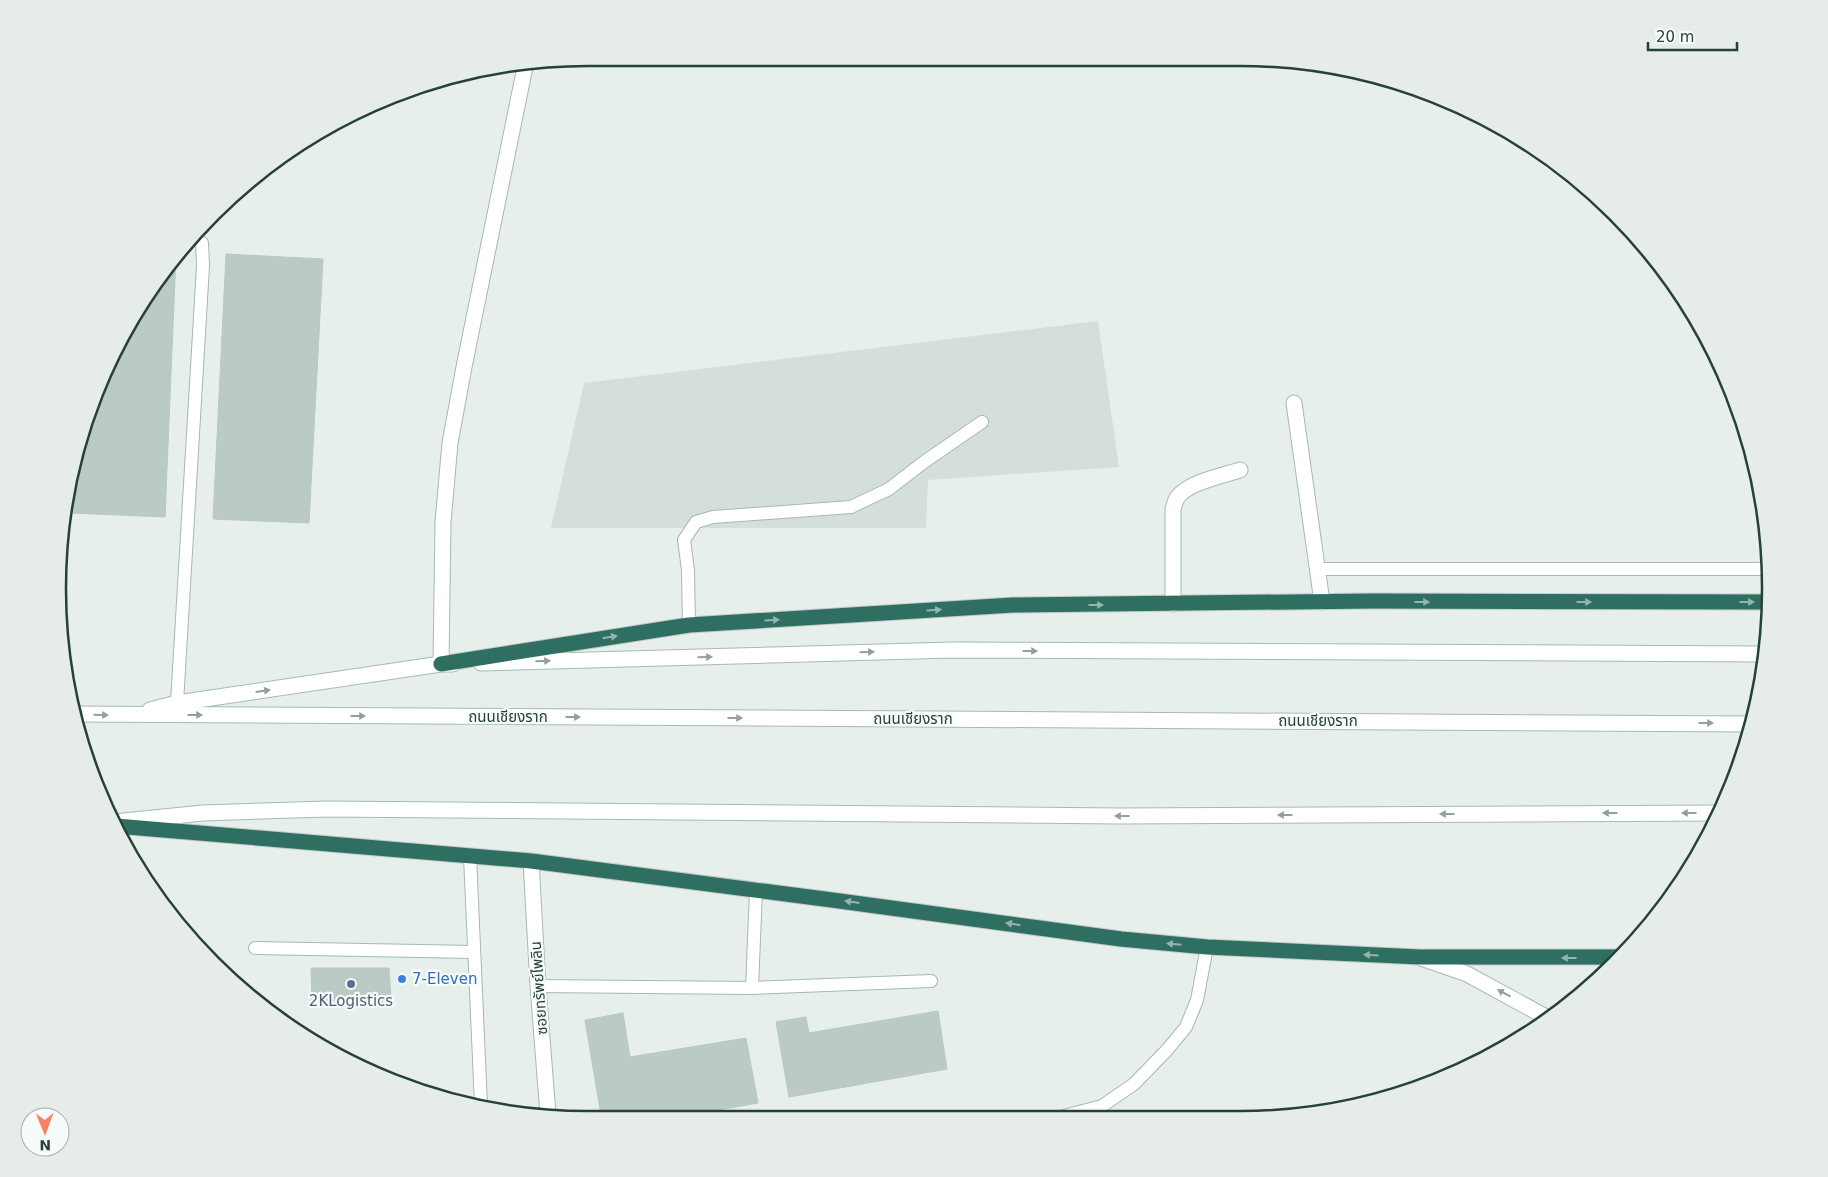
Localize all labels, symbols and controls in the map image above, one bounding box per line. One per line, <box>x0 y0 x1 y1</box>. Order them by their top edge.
scale bar <box>1648 20 1737 52</box>
text: 20 m <box>1656 28 1694 46</box>
one-way arrow <box>1414 598 1430 606</box>
one-way arrow <box>1576 598 1592 606</box>
one-way arrow <box>1739 598 1755 606</box>
one-way arrow <box>1089 601 1105 609</box>
one-way arrow <box>926 606 942 614</box>
one-way arrow <box>764 615 780 623</box>
one-way arrow <box>603 633 619 641</box>
one-way arrow <box>1022 647 1038 655</box>
one-way arrow <box>860 648 876 656</box>
one-way arrow <box>697 653 713 661</box>
one-way arrow <box>535 657 551 665</box>
one-way arrow <box>255 686 271 694</box>
street label: ถนนเชียงราก <box>468 708 548 726</box>
street label: ถนนเชียงราก <box>873 710 953 728</box>
one-way arrow <box>93 711 109 719</box>
one-way arrow <box>187 711 203 719</box>
one-way arrow <box>350 712 366 720</box>
street label: ถนนเชียงราก <box>1278 712 1358 730</box>
one-way arrow <box>565 713 581 721</box>
one-way arrow <box>727 714 743 722</box>
one-way arrow <box>1699 720 1715 728</box>
one-way arrow <box>1601 809 1617 817</box>
one-way arrow <box>1681 809 1697 817</box>
one-way arrow <box>1439 810 1455 818</box>
one-way arrow <box>1276 811 1292 819</box>
one-way arrow <box>1114 812 1130 820</box>
one-way arrow <box>843 898 859 906</box>
one-way arrow <box>1004 920 1020 928</box>
street label: ซอยทรัพย์ไพลิน <box>527 940 551 1036</box>
one-way arrow <box>1166 940 1182 948</box>
one-way arrow <box>1363 950 1379 958</box>
one-way arrow <box>1561 954 1577 962</box>
place label: 7-Eleven <box>412 970 477 988</box>
marker: 7-Eleven <box>396 973 408 985</box>
marker: 2KLogistics <box>345 978 357 990</box>
one-way arrow <box>1497 989 1510 998</box>
place label: 2KLogistics <box>309 992 393 1010</box>
north arrow <box>20 1107 70 1157</box>
text: N <box>39 1137 51 1153</box>

